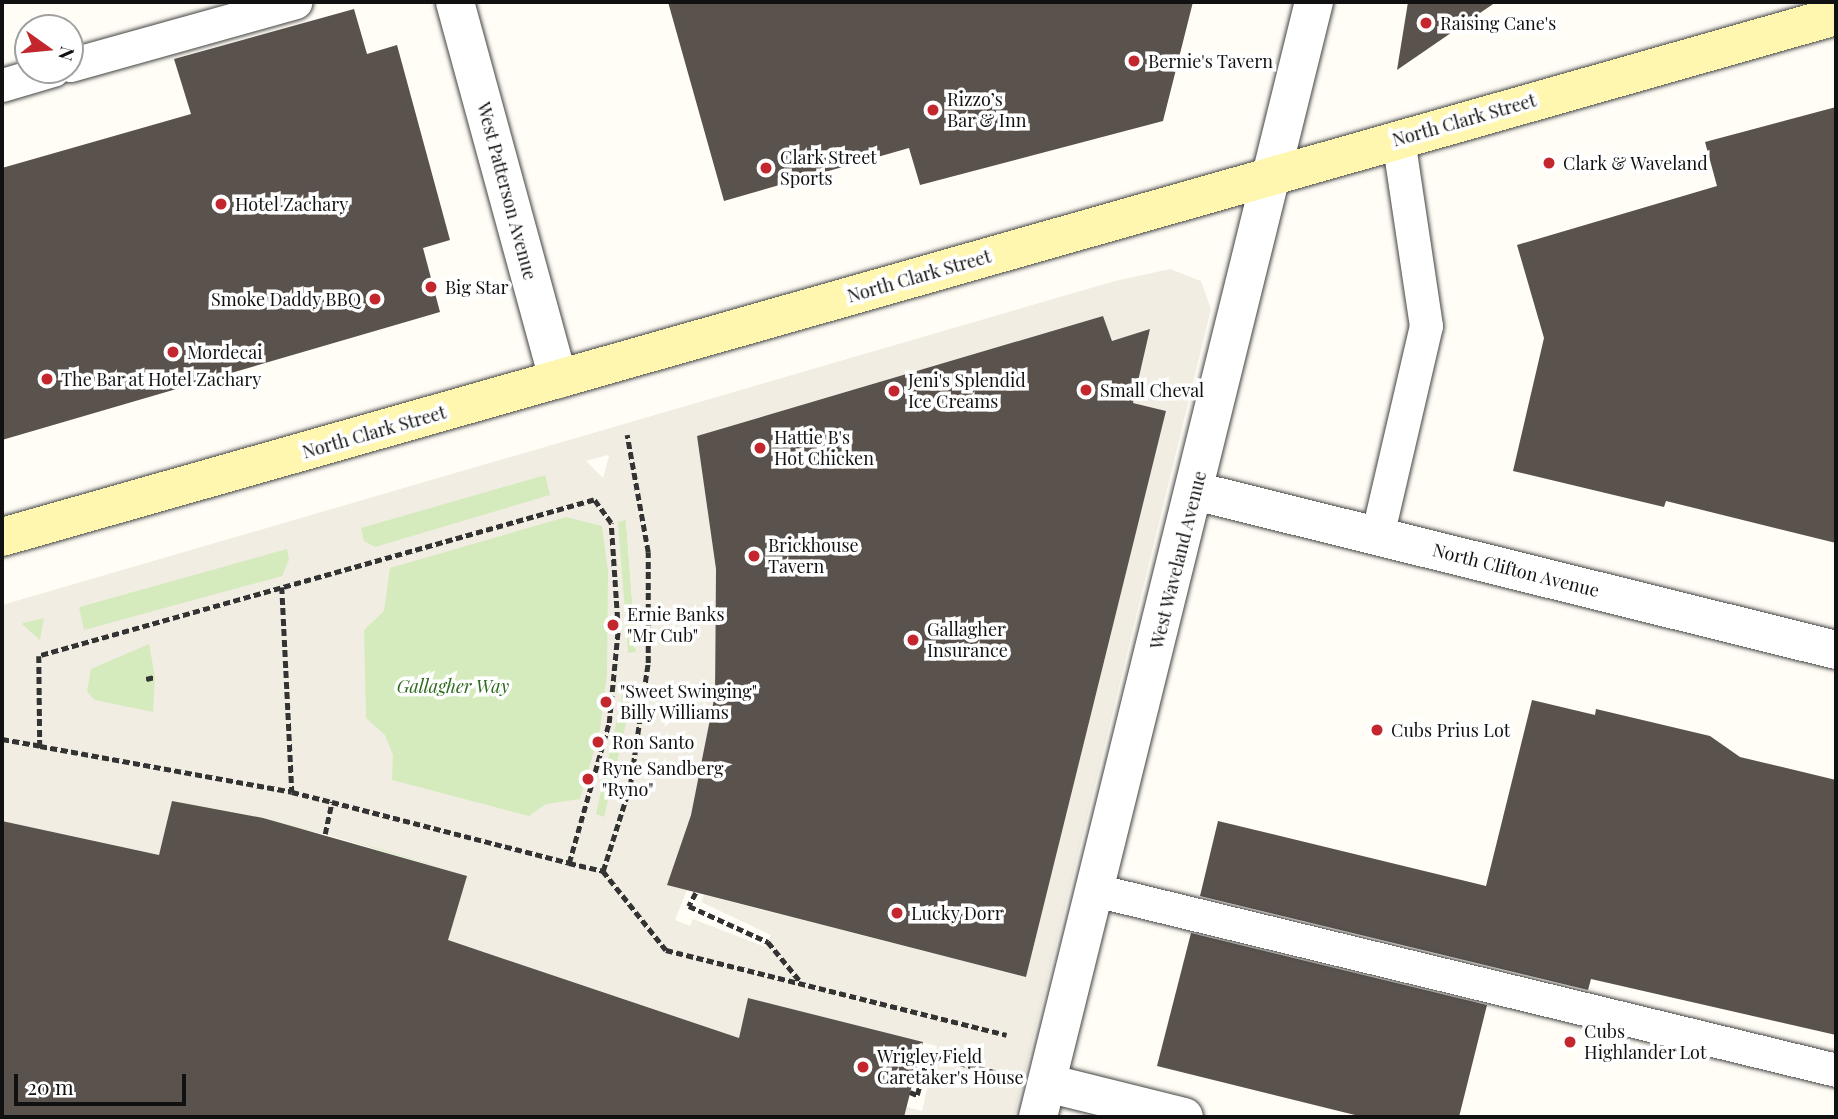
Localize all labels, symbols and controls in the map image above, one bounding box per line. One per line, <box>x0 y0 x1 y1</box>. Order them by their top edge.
place label: Raising Cane's <box>1440 12 1556 34</box>
north arrow <box>14 14 84 84</box>
marker: Raising Cane's <box>1418 15 1434 31</box>
text: N <box>53 44 82 64</box>
place label: Bernie's Tavern <box>1148 50 1273 72</box>
marker: Bernie's Tavern <box>1126 53 1142 69</box>
place label: Rizzo’s Bar & Inn <box>947 89 1027 132</box>
street label: North Clark Street <box>1390 89 1538 151</box>
street label: West Patterson Avenue <box>473 99 541 283</box>
marker: Rizzo’s Bar & Inn <box>925 102 941 118</box>
place label: Clark Street Sports <box>780 147 877 190</box>
place label: Clark & Waveland <box>1563 152 1708 174</box>
marker: Clark & Waveland <box>1541 155 1557 171</box>
marker: Clark Street Sports <box>758 160 774 176</box>
place label: Hotel Zachary <box>235 193 348 215</box>
marker: Hotel Zachary <box>213 196 229 212</box>
street label: North Clark Street <box>845 245 993 307</box>
place label: Big Star <box>445 276 508 298</box>
marker: Big Star <box>423 279 439 295</box>
place label: Smoke Daddy BBQ <box>211 288 361 310</box>
marker: Smoke Daddy BBQ <box>367 291 383 307</box>
place label: Mordecai <box>187 341 262 363</box>
marker: Mordecai <box>165 344 181 360</box>
place label: The Bar at Hotel Zachary <box>61 368 262 390</box>
place label: Jeni's Splendid Ice Creams <box>908 370 1026 412</box>
marker: The Bar at Hotel Zachary <box>39 371 55 387</box>
place label: Small Cheval <box>1100 379 1204 401</box>
marker: Small Cheval <box>1078 382 1094 398</box>
marker: Jeni's Splendid Ice Creams <box>886 383 902 399</box>
street label: North Clark Street <box>300 401 448 463</box>
place label: Hattie B's Hot Chicken <box>774 427 874 470</box>
marker: Hattie B's Hot Chicken <box>752 440 768 456</box>
street label: West Waveland Avenue <box>1145 468 1211 652</box>
place label: Brickhouse Tavern <box>768 535 859 578</box>
street label: North Clifton Avenue <box>1430 539 1602 601</box>
marker: Brickhouse Tavern <box>746 548 762 564</box>
place label: Ernie Banks "Mr Cub" <box>627 604 724 646</box>
marker: Ernie Banks "Mr Cub" <box>605 617 621 633</box>
place label: Gallagher Insurance <box>927 619 1008 662</box>
marker: Gallagher Insurance <box>905 632 921 648</box>
park label: Gallagher Way <box>397 675 509 697</box>
place label: "Sweet Swinging" Billy Williams <box>620 681 757 724</box>
marker: "Sweet Swinging" Billy Williams <box>598 694 614 710</box>
place label: Cubs Prius Lot <box>1391 719 1510 741</box>
marker: Cubs Prius Lot <box>1369 722 1385 738</box>
place label: Ron Santo <box>612 731 694 753</box>
marker: Ron Santo <box>590 734 606 750</box>
place label: Ryne Sandberg "Ryno" <box>602 758 723 800</box>
marker: Ryne Sandberg "Ryno" <box>580 771 596 787</box>
place label: Lucky Dorr <box>911 902 1003 924</box>
marker: Lucky Dorr <box>889 905 905 921</box>
place label: Cubs Highlander Lot <box>1584 1021 1707 1064</box>
marker: Cubs Highlander Lot <box>1562 1034 1578 1050</box>
place label: Wrigley Field Caretaker's House <box>877 1046 1024 1088</box>
marker: Wrigley Field Caretaker's House <box>855 1059 871 1075</box>
scale bar <box>18 1060 189 1104</box>
text: 20 m <box>27 1072 74 1100</box>

